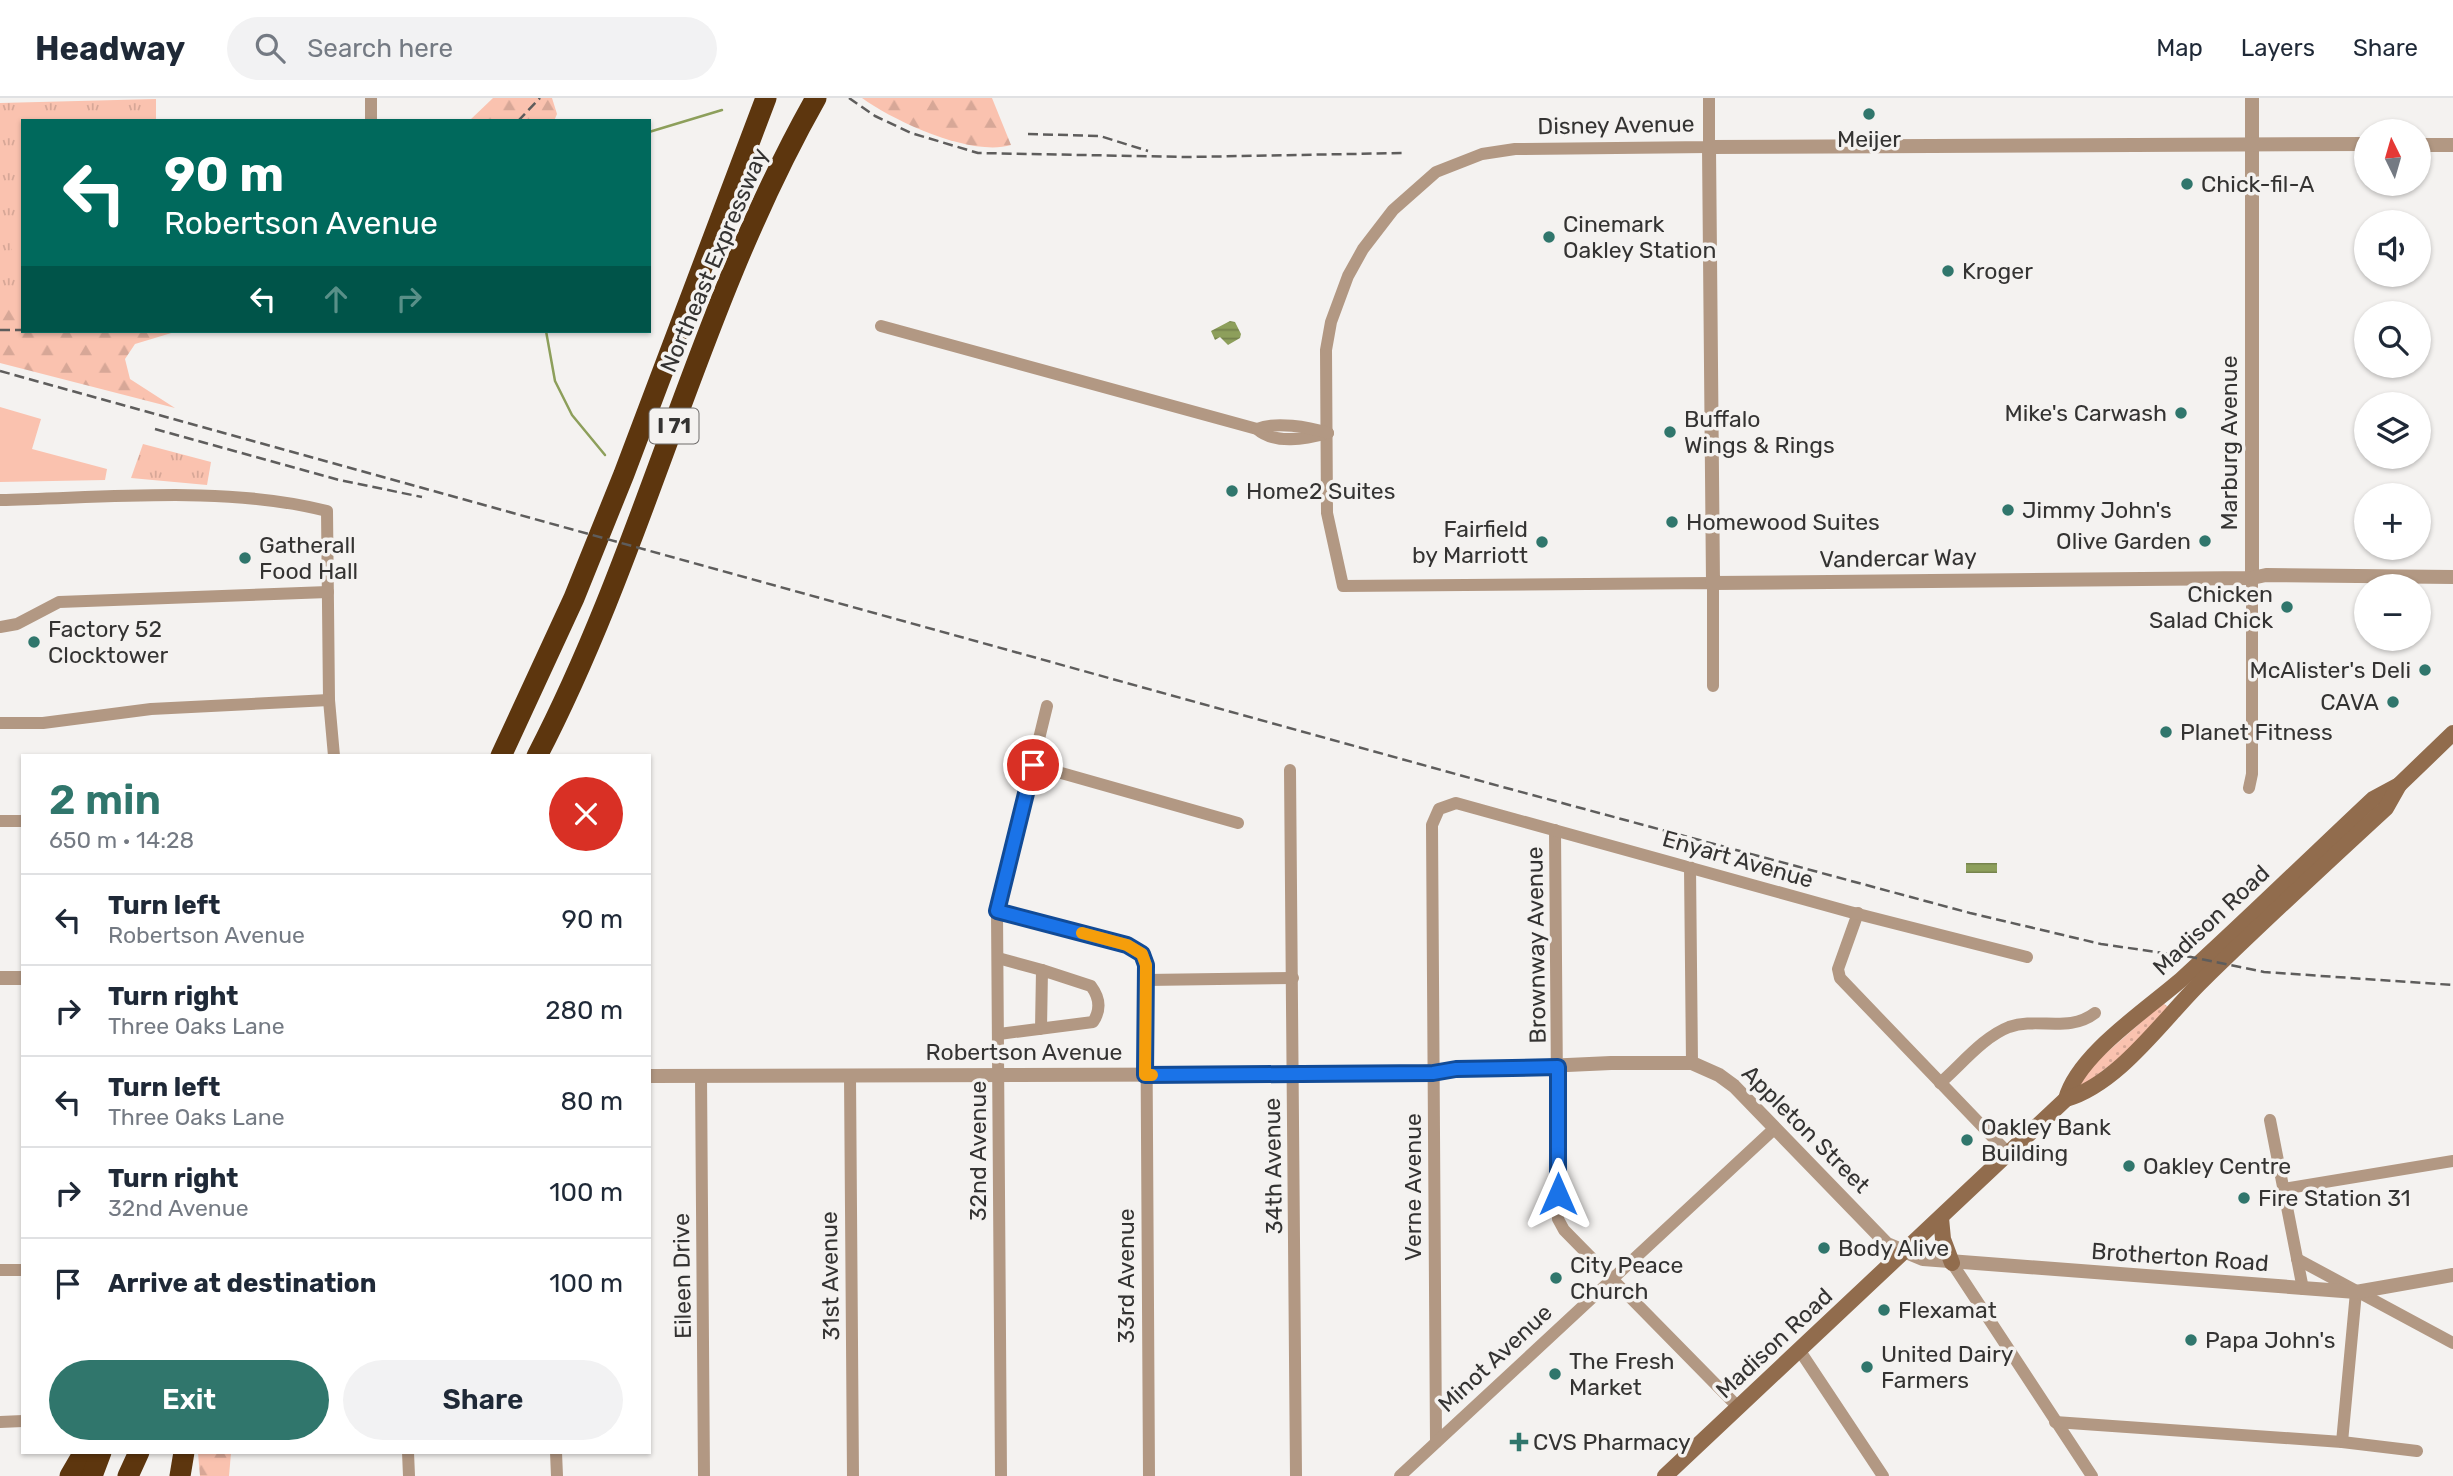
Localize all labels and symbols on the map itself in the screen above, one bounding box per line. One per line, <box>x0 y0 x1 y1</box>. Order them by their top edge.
marker: Meijer <box>1861 106 1877 122</box>
street label: Disney Avenue <box>1537 110 1695 140</box>
north arrow <box>2354 119 2431 196</box>
place label: Meijer <box>1837 125 1901 153</box>
street label: Northeast Expressway <box>654 143 774 376</box>
place label: Chick-fil-A <box>2201 170 2314 198</box>
marker: Chick-fil-A <box>2179 176 2195 192</box>
place label: Cinemark Oakley Station <box>1563 210 1716 264</box>
marker: Cinemark Oakley Station <box>1541 229 1557 245</box>
place label: Kroger <box>1962 257 2033 285</box>
marker: Kroger <box>1940 263 1956 279</box>
street label: Marburg Avenue <box>2215 355 2243 531</box>
place label: Mike's Carwash <box>2004 399 2167 427</box>
place label: Buffalo Wings & Rings <box>1684 405 1835 459</box>
marker: Mike's Carwash <box>2173 405 2189 421</box>
road number: I 71 <box>650 408 698 444</box>
marker: Buffalo Wings & Rings <box>1662 424 1678 440</box>
place label: Home2 Suites <box>1246 477 1395 505</box>
marker: Home2 Suites <box>1224 483 1240 499</box>
place label: Jimmy John's <box>2022 496 2172 524</box>
marker: Jimmy John's <box>2000 502 2016 518</box>
place label: Homewood Suites <box>1686 508 1880 536</box>
marker: Homewood Suites <box>1664 514 1680 530</box>
place label: Fairfield by Marriott <box>1412 515 1528 569</box>
place label: Olive Garden <box>2056 527 2191 555</box>
place label: Gatherall Food Hall <box>259 531 358 585</box>
marker: Olive Garden <box>2197 533 2213 549</box>
marker: Fairfield by Marriott <box>1534 534 1550 550</box>
street label: Vandercar Way <box>1819 543 1977 573</box>
marker: Gatherall Food Hall <box>237 550 253 566</box>
place label: Chicken Salad Chick <box>2149 580 2273 634</box>
marker: Chicken Salad Chick <box>2279 599 2295 615</box>
place label: Factory 52 Clocktower <box>48 615 169 669</box>
marker: Factory 52 Clocktower <box>26 634 42 650</box>
place label: McAlister's Deli <box>2249 656 2411 684</box>
marker: McAlister's Deli <box>2417 662 2433 678</box>
place label: CAVA <box>2320 688 2379 716</box>
marker: CAVA <box>2385 694 2401 710</box>
place label: Planet Fitness <box>2180 718 2333 746</box>
marker: Planet Fitness <box>2158 724 2174 740</box>
pin <box>1003 735 1063 795</box>
street label: Enyart Avenue <box>1659 824 1817 894</box>
street label: Brownway Avenue <box>1520 846 1552 1044</box>
street label: Madison Road <box>2147 859 2275 981</box>
street label: Robertson Avenue <box>926 1038 1122 1066</box>
street label: Appleton Street <box>1736 1059 1876 1199</box>
street label: 32nd Avenue <box>964 1081 992 1221</box>
street label: 34th Avenue <box>1258 1097 1288 1235</box>
street label: Verne Avenue <box>1399 1113 1427 1261</box>
place label: Oakley Bank Building <box>1981 1113 2111 1167</box>
marker: Oakley Bank Building <box>1959 1132 1975 1148</box>
place label: Oakley Centre <box>2143 1152 2291 1180</box>
position arrow <box>1521 1157 1595 1231</box>
marker: Oakley Centre <box>2121 1158 2137 1174</box>
place label: Fire Station 31 <box>2258 1184 2411 1212</box>
marker: Fire Station 31 <box>2236 1190 2252 1206</box>
street label: 33rd Avenue <box>1112 1208 1140 1344</box>
street label: 31st Avenue <box>815 1211 845 1341</box>
street label: Eileen Drive <box>667 1213 697 1339</box>
place label: Body Alive <box>1838 1234 1949 1262</box>
street label: Brotherton Road <box>2090 1237 2270 1277</box>
marker: Body Alive <box>1816 1240 1832 1256</box>
place label: City Peace Church <box>1570 1251 1683 1305</box>
marker: City Peace Church <box>1548 1270 1564 1286</box>
street label: Madison Road <box>1710 1282 1838 1404</box>
place label: Flexamat <box>1898 1296 1997 1324</box>
street label: Minot Avenue <box>1432 1298 1558 1418</box>
marker: Flexamat <box>1876 1302 1892 1318</box>
place label: Papa John's <box>2205 1326 2336 1354</box>
marker: Papa John's <box>2183 1332 2199 1348</box>
place label: United Dairy Farmers <box>1881 1340 2014 1394</box>
place label: The Fresh Market <box>1569 1347 1675 1401</box>
marker: United Dairy Farmers <box>1859 1359 1875 1375</box>
marker: The Fresh Market <box>1547 1366 1563 1382</box>
place label: CVS Pharmacy <box>1533 1428 1691 1456</box>
marker: CVS Pharmacy <box>1511 1434 1527 1450</box>

